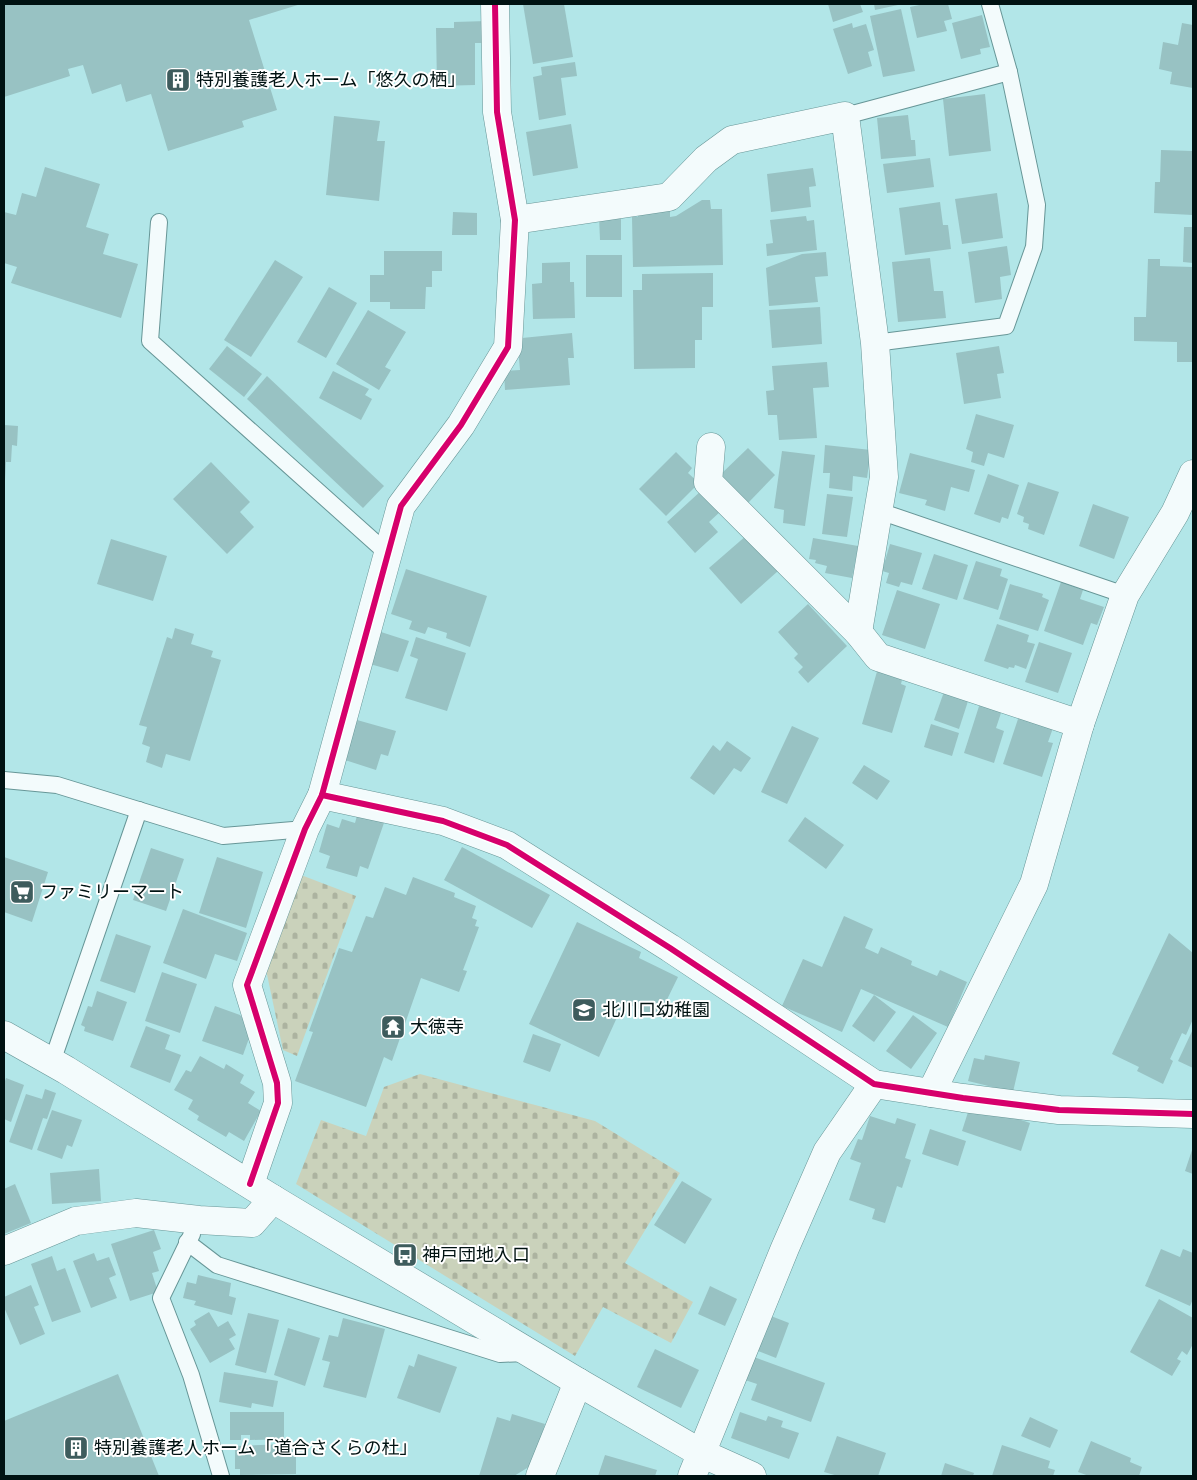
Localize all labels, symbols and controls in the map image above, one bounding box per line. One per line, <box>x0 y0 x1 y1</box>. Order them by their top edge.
building icon: 特別養護老人ホーム「悠久の栖」 <box>165 67 191 93</box>
place label: 特別養護老人ホーム「悠久の栖」 <box>196 69 465 91</box>
supermarket icon: ファミリーマート <box>9 879 35 905</box>
place label: ファミリーマート <box>40 881 184 903</box>
school or university icon: 北川口幼稚園 <box>571 997 597 1023</box>
place label: 北川口幼稚園 <box>602 999 710 1021</box>
temple icon: 大徳寺 <box>380 1014 406 1040</box>
place label: 大徳寺 <box>410 1016 464 1038</box>
bus stop icon: 神戸団地入口 <box>392 1242 418 1268</box>
place label: 神戸団地入口 <box>422 1244 530 1266</box>
building icon: 特別養護老人ホーム「道合さくらの杜」 <box>63 1435 89 1461</box>
place label: 特別養護老人ホーム「道合さくらの杜」 <box>94 1437 417 1459</box>

